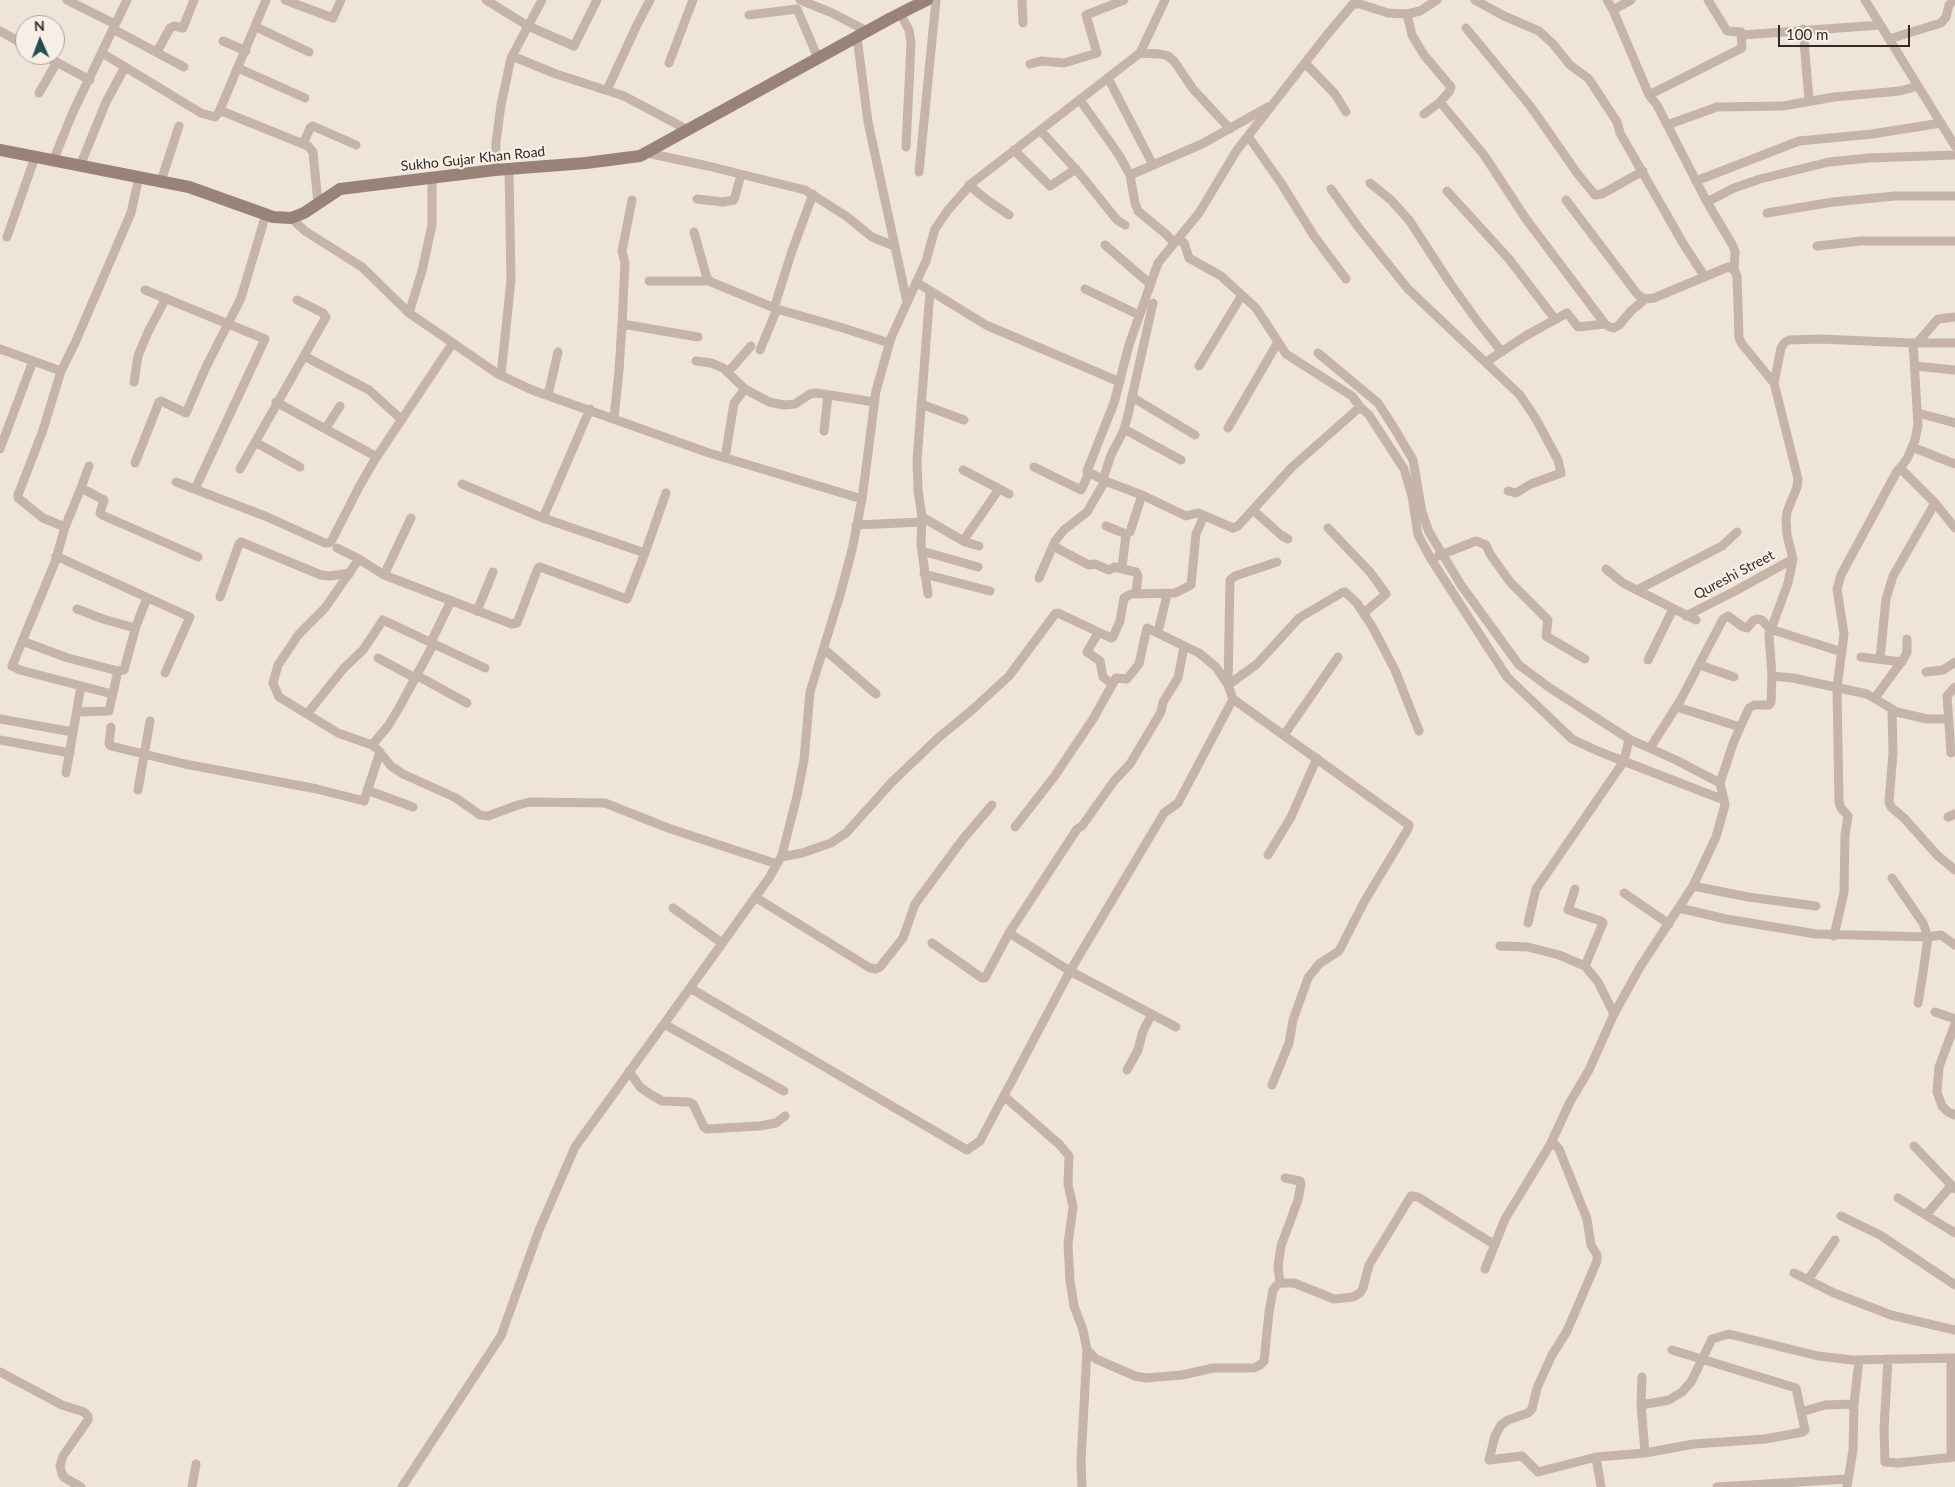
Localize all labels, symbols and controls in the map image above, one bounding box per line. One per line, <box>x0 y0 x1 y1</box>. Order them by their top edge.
north arrow <box>15 15 65 65</box>
scale bar <box>1780 15 1912 47</box>
text: N <box>34 17 45 34</box>
text: 100 m <box>1786 25 1828 43</box>
street label: Sukho Gujar Khan Road <box>400 143 546 175</box>
street label: Qureshi Street <box>1691 547 1777 603</box>

